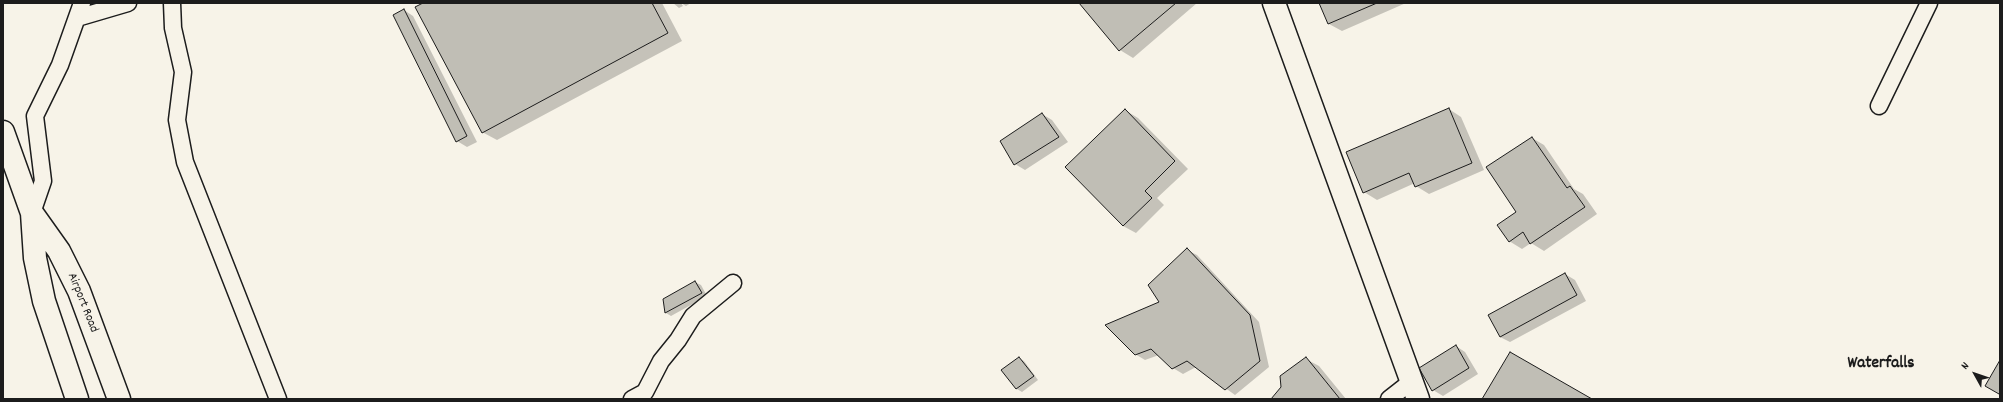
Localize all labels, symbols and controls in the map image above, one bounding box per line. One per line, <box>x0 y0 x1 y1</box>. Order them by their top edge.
street label: Airport Road <box>63 271 101 335</box>
north arrow <box>1955 354 1995 394</box>
district label: Waterfalls <box>1848 355 1914 375</box>
text: N <box>1958 359 1974 374</box>

